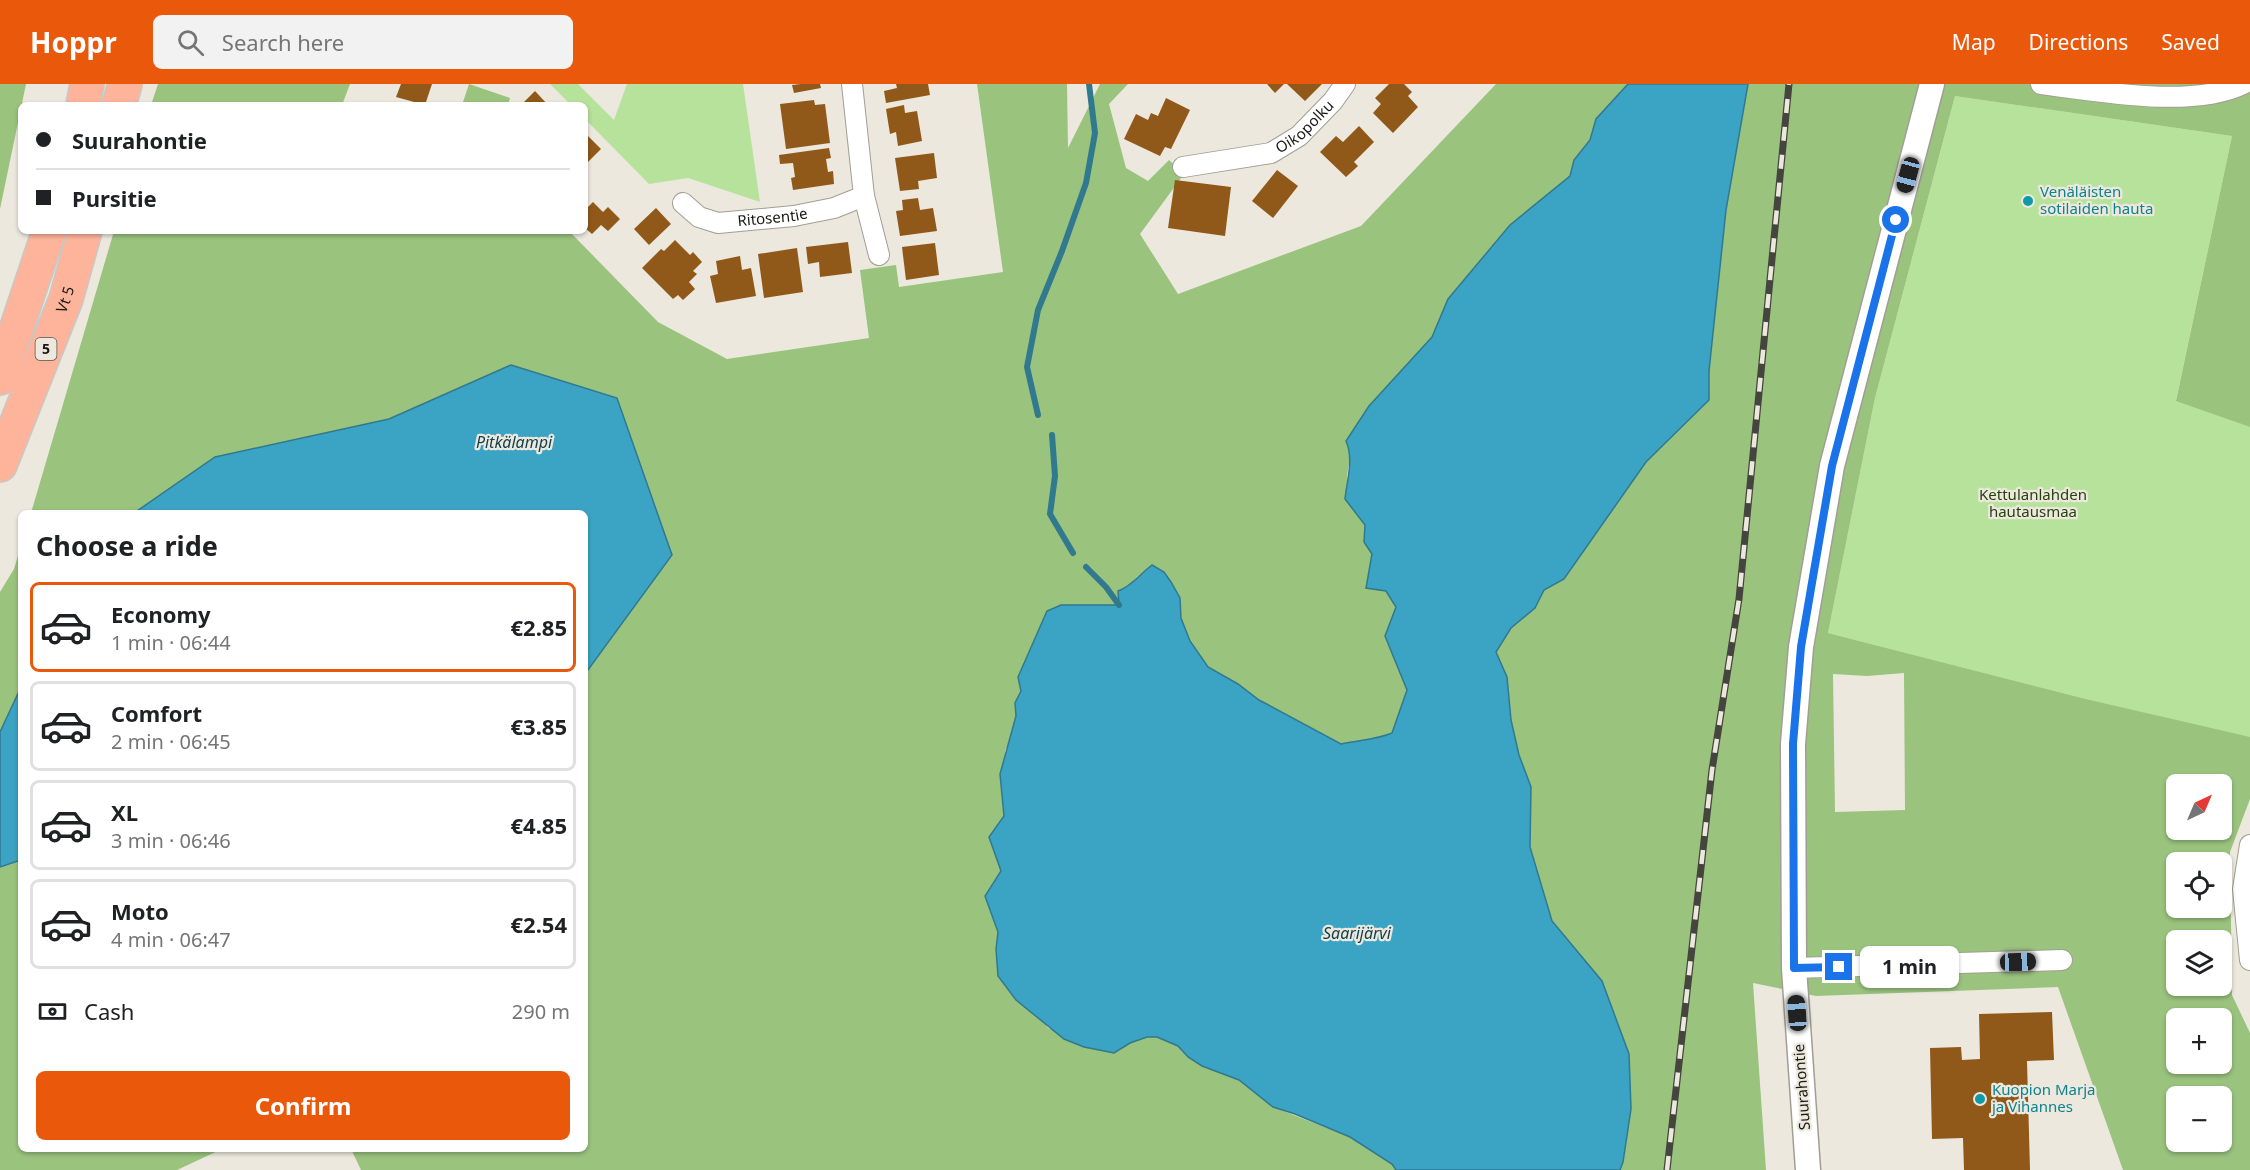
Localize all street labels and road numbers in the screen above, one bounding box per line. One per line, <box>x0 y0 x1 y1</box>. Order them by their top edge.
street label: Oikopolku <box>1271 95 1338 157</box>
street label: Ritosentie <box>737 203 809 230</box>
street label: Vt 5 <box>51 284 78 315</box>
road number: 5 <box>36 338 57 360</box>
street label: Suurahontie <box>1788 1043 1814 1131</box>

